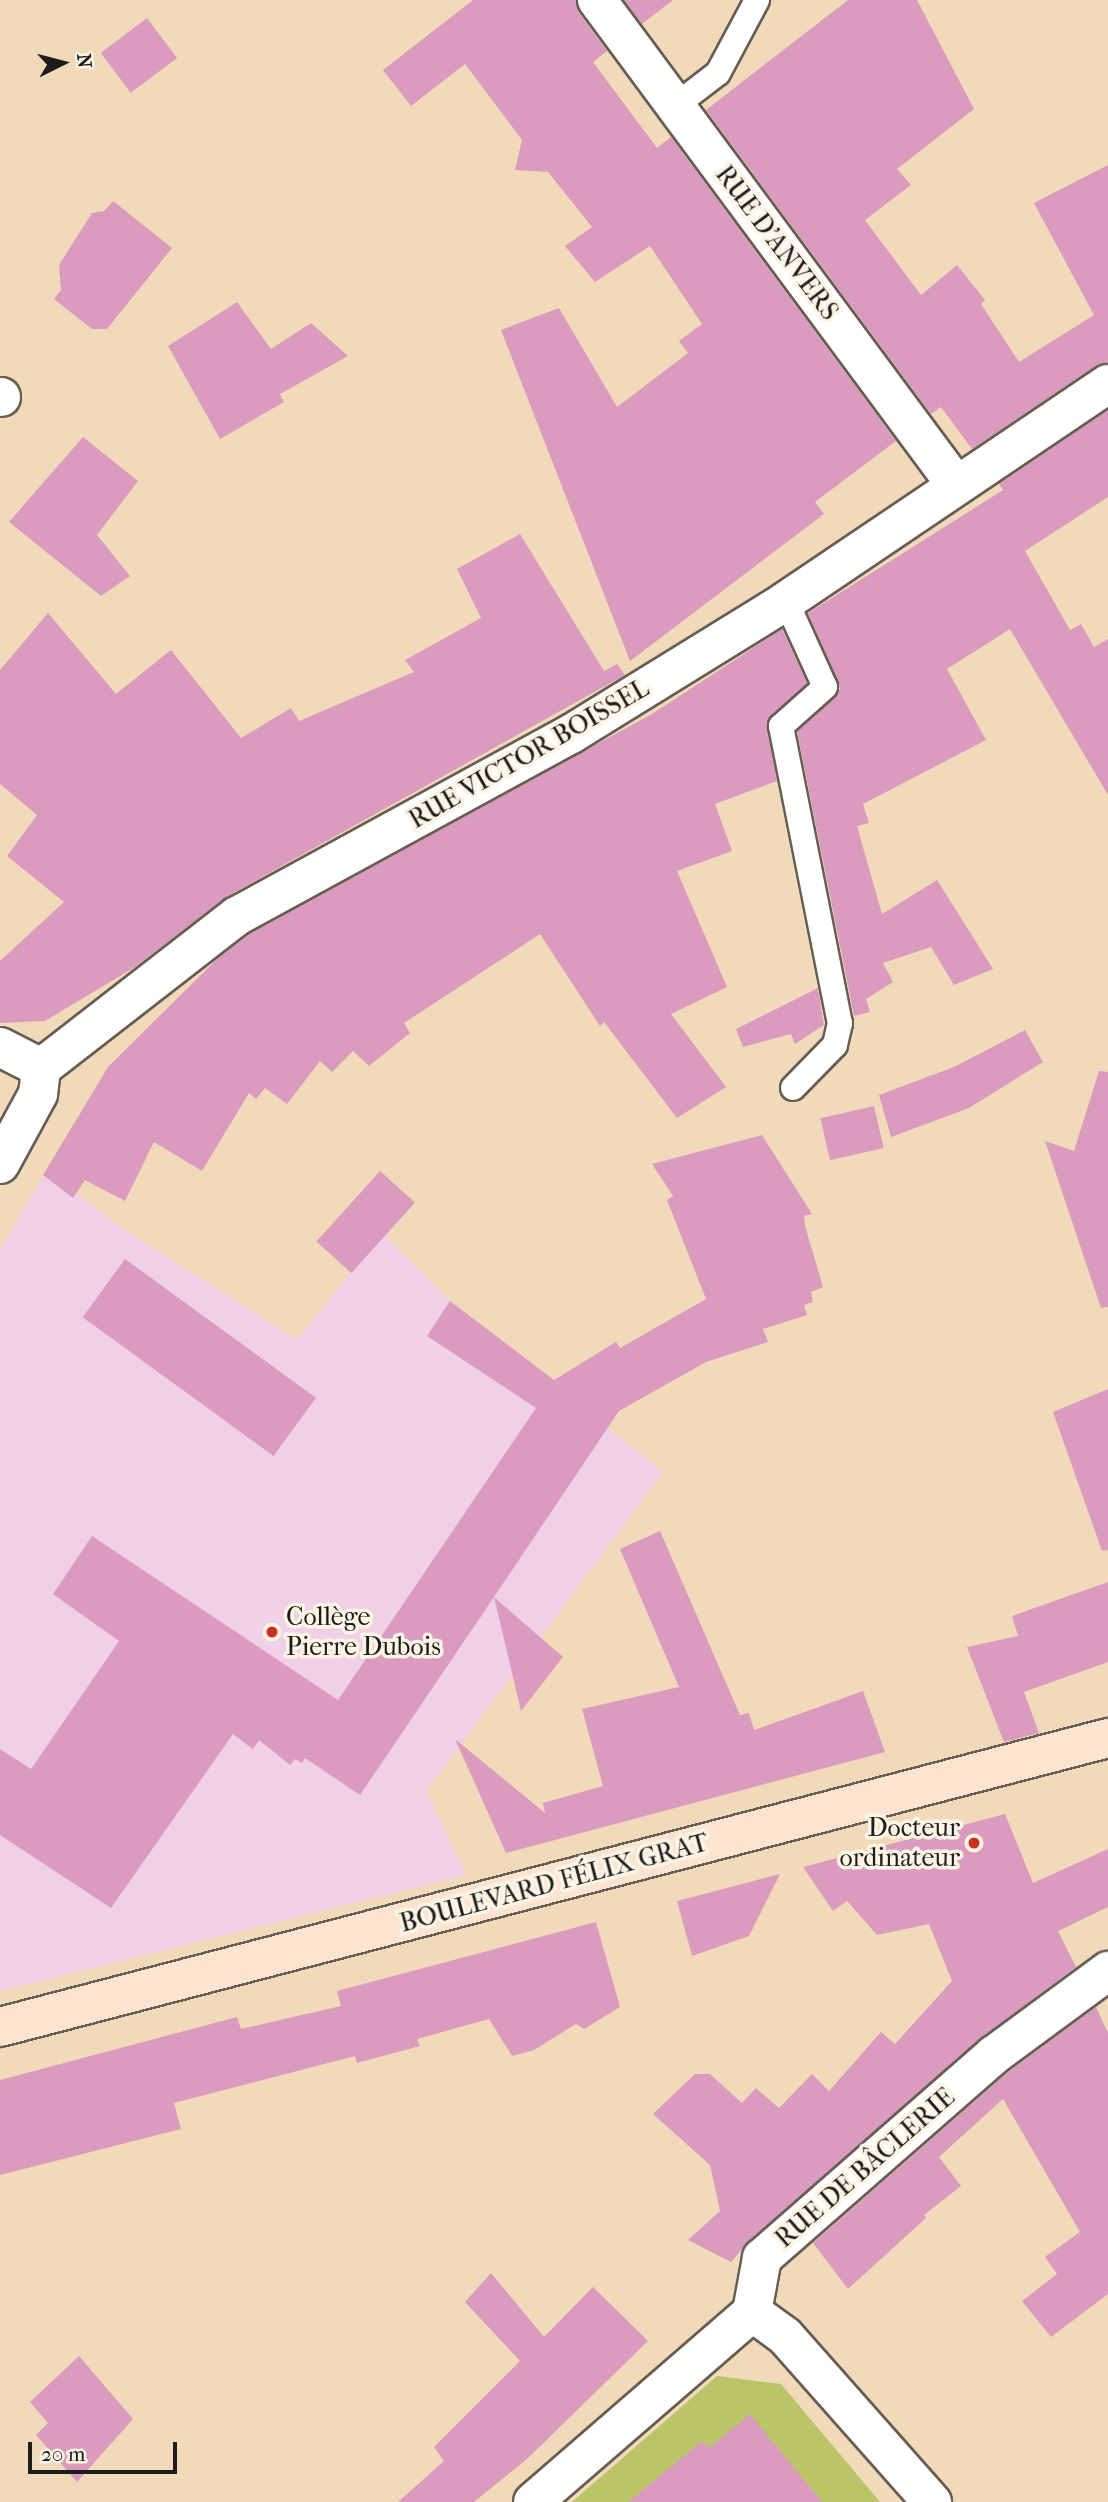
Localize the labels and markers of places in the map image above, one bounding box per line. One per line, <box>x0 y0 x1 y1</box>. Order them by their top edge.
place label: Collège Pierre Dubois <box>286 1601 441 1662</box>
marker: Collège Pierre Dubois <box>264 1624 280 1640</box>
place label: Docteur ordinateur <box>839 1812 960 1874</box>
marker: Docteur ordinateur <box>966 1835 982 1851</box>

